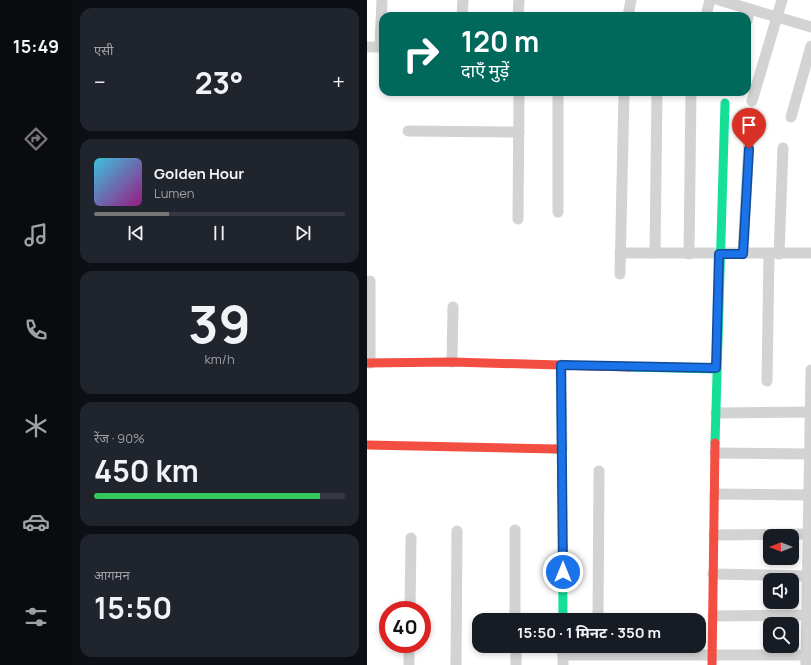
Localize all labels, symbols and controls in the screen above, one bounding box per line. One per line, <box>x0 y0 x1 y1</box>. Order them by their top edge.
text: 120 m <box>461 22 539 60</box>
icon: right <box>395 28 447 80</box>
text: 15:49 <box>13 34 59 58</box>
text: एसी <box>94 41 113 59</box>
text: दाएँ मुड़ें <box>461 58 509 82</box>
text: 23° <box>195 62 244 103</box>
text: − <box>94 67 106 97</box>
text: + <box>332 67 345 97</box>
pin <box>732 108 766 149</box>
icon: arrive <box>738 114 760 136</box>
icon: directions <box>22 125 50 153</box>
text: Golden Hour <box>154 163 244 184</box>
text: Lumen <box>154 184 194 202</box>
icon: music <box>22 221 50 249</box>
icon: previous <box>125 222 147 244</box>
icon: pause <box>208 222 230 244</box>
icon: next <box>292 222 314 244</box>
text: 39 <box>188 288 251 359</box>
icon: phone <box>22 316 50 344</box>
text: km/h <box>204 350 235 368</box>
icon: climate <box>22 412 50 440</box>
text: रेंज · 90% <box>94 429 145 447</box>
text: 450 km <box>94 450 199 491</box>
icon: car <box>22 508 50 536</box>
north arrow <box>763 529 799 565</box>
map controls <box>763 529 799 653</box>
position arrow <box>542 551 584 593</box>
text: आगमन <box>94 566 130 584</box>
button: sound <box>763 573 799 609</box>
text: 15:50 <box>94 587 172 628</box>
speed limit sign: 40 <box>379 601 431 653</box>
icon: filters <box>22 603 50 631</box>
button: search <box>763 617 799 653</box>
text: 15:50 · 1 मिनट · 350 m <box>517 622 661 643</box>

